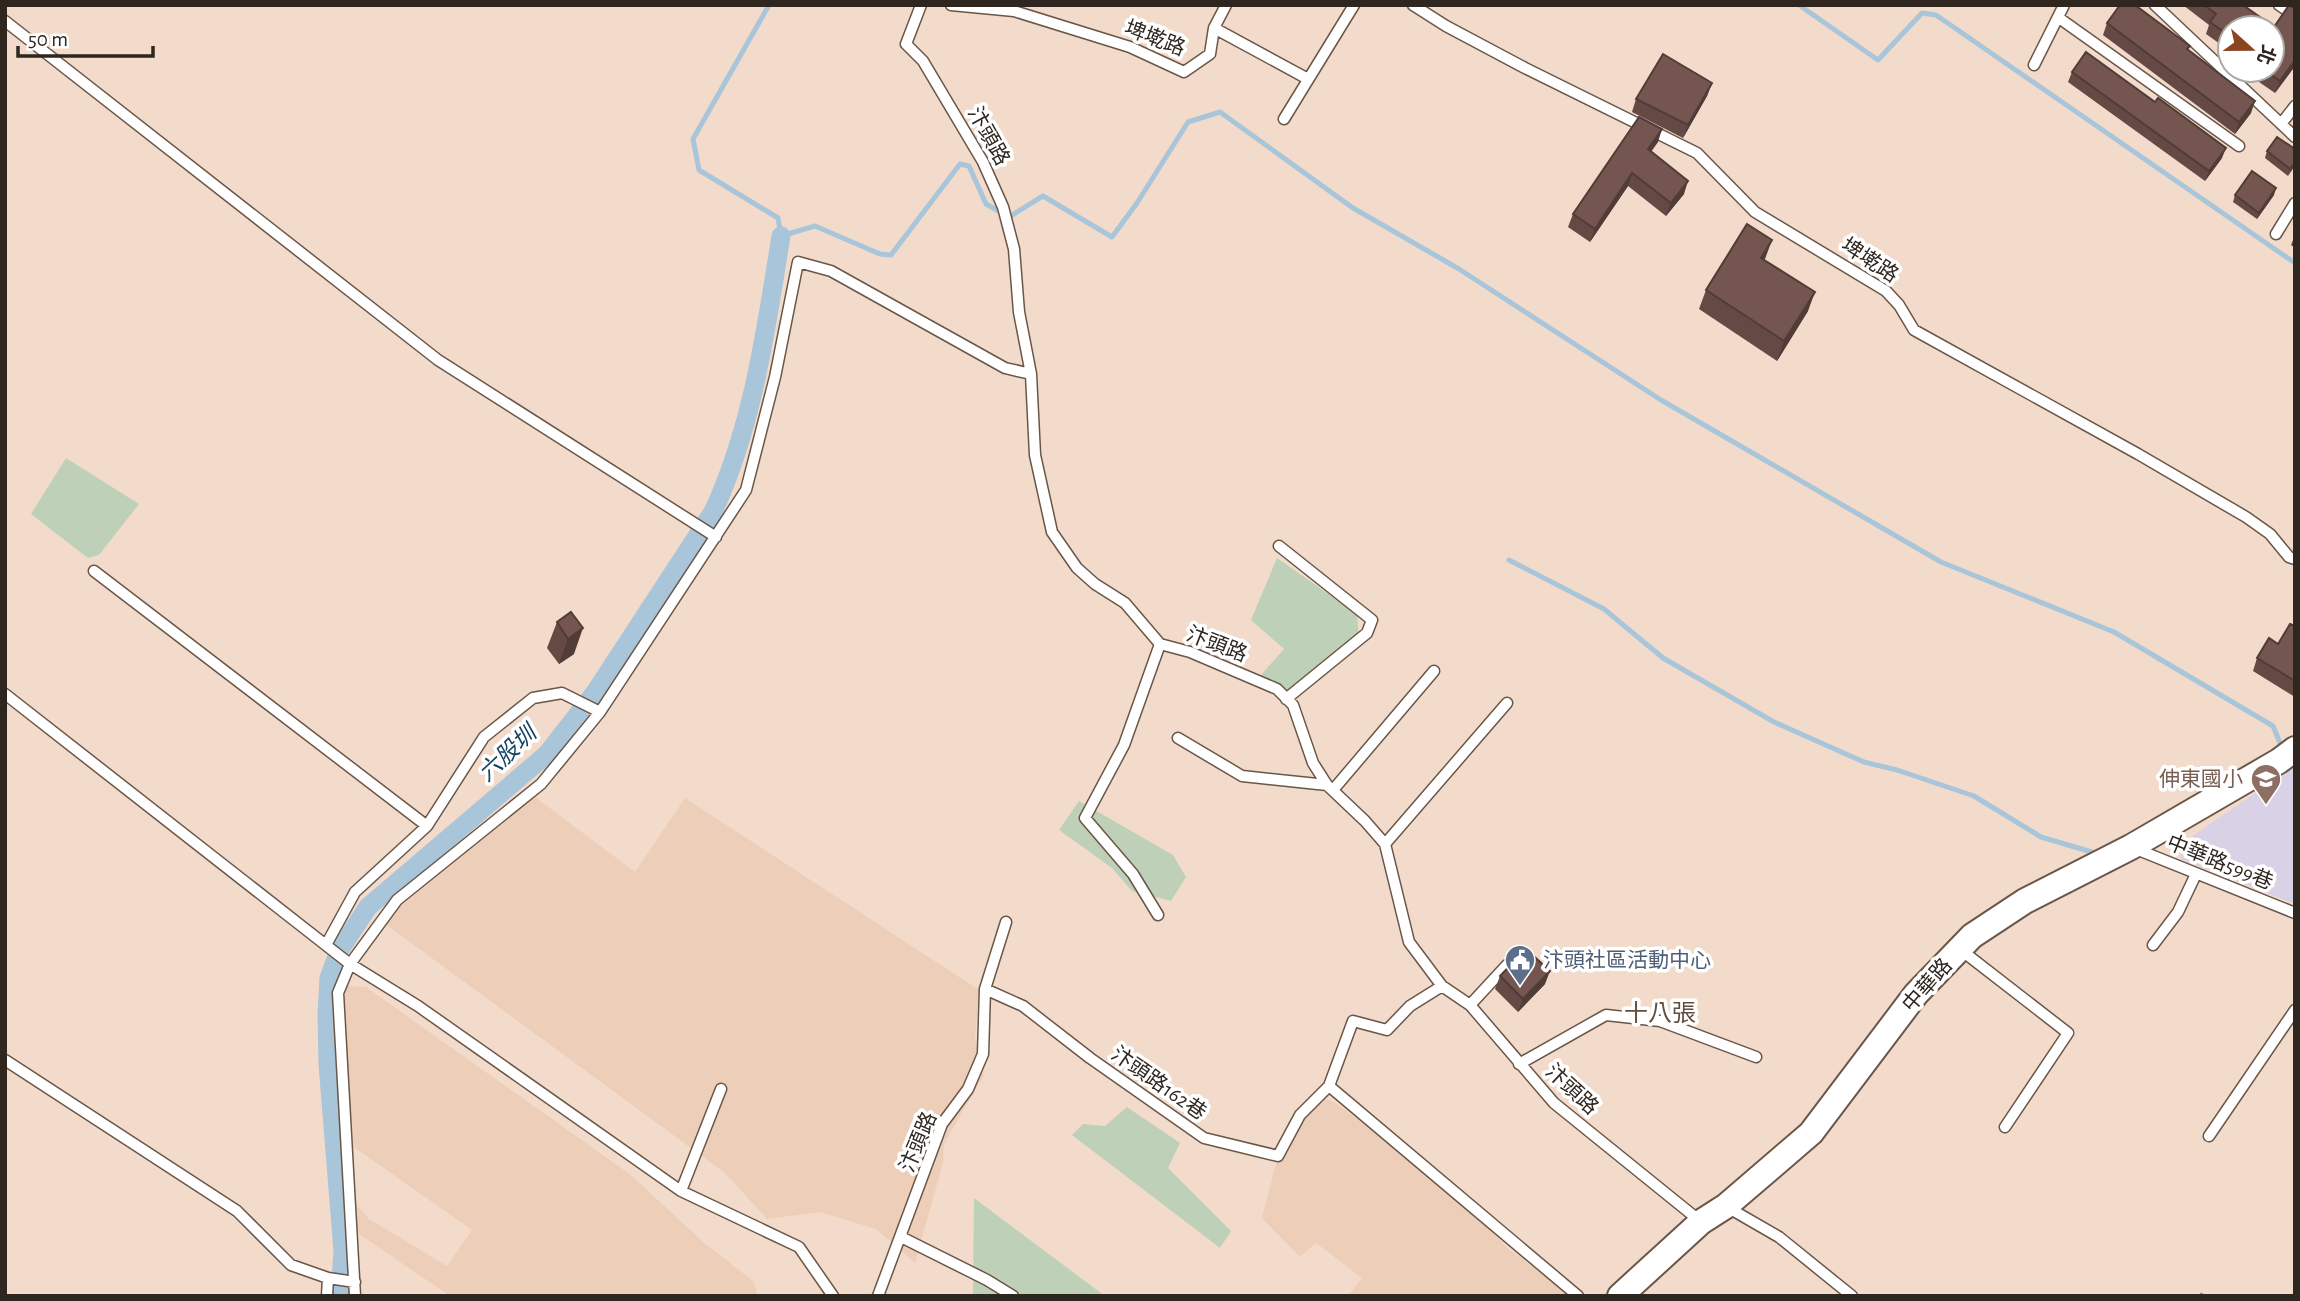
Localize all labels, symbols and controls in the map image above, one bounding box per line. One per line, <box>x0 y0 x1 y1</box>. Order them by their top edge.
scale bar <box>18 14 152 58</box>
north arrow <box>2216 14 2286 84</box>
street label: 埤墘路 <box>1122 16 1188 60</box>
text: 50 m <box>28 29 68 50</box>
text: 北 <box>2253 42 2279 67</box>
street label: 汴頭路 <box>964 103 1014 169</box>
street label: 埤墘路 <box>1838 234 1902 286</box>
street label: 汴頭路 <box>1184 622 1250 666</box>
water label: 六股圳 <box>474 719 543 786</box>
school or university icon: 伸東國小 <box>2249 762 2283 806</box>
place label: 伸東國小 <box>2159 768 2243 790</box>
street label: 中華路599巷 <box>2164 831 2276 893</box>
public building icon: 汴頭社區活動中心 <box>1503 943 1537 987</box>
place label: 汴頭社區活動中心 <box>1543 949 1711 971</box>
street label: 中華路 <box>1898 954 1956 1016</box>
district label: 十八張 <box>1624 1001 1696 1026</box>
street label: 汴頭路162巷 <box>1107 1042 1211 1124</box>
street label: 汴頭路 <box>1541 1059 1603 1119</box>
street label: 汴頭路 <box>896 1109 940 1175</box>

